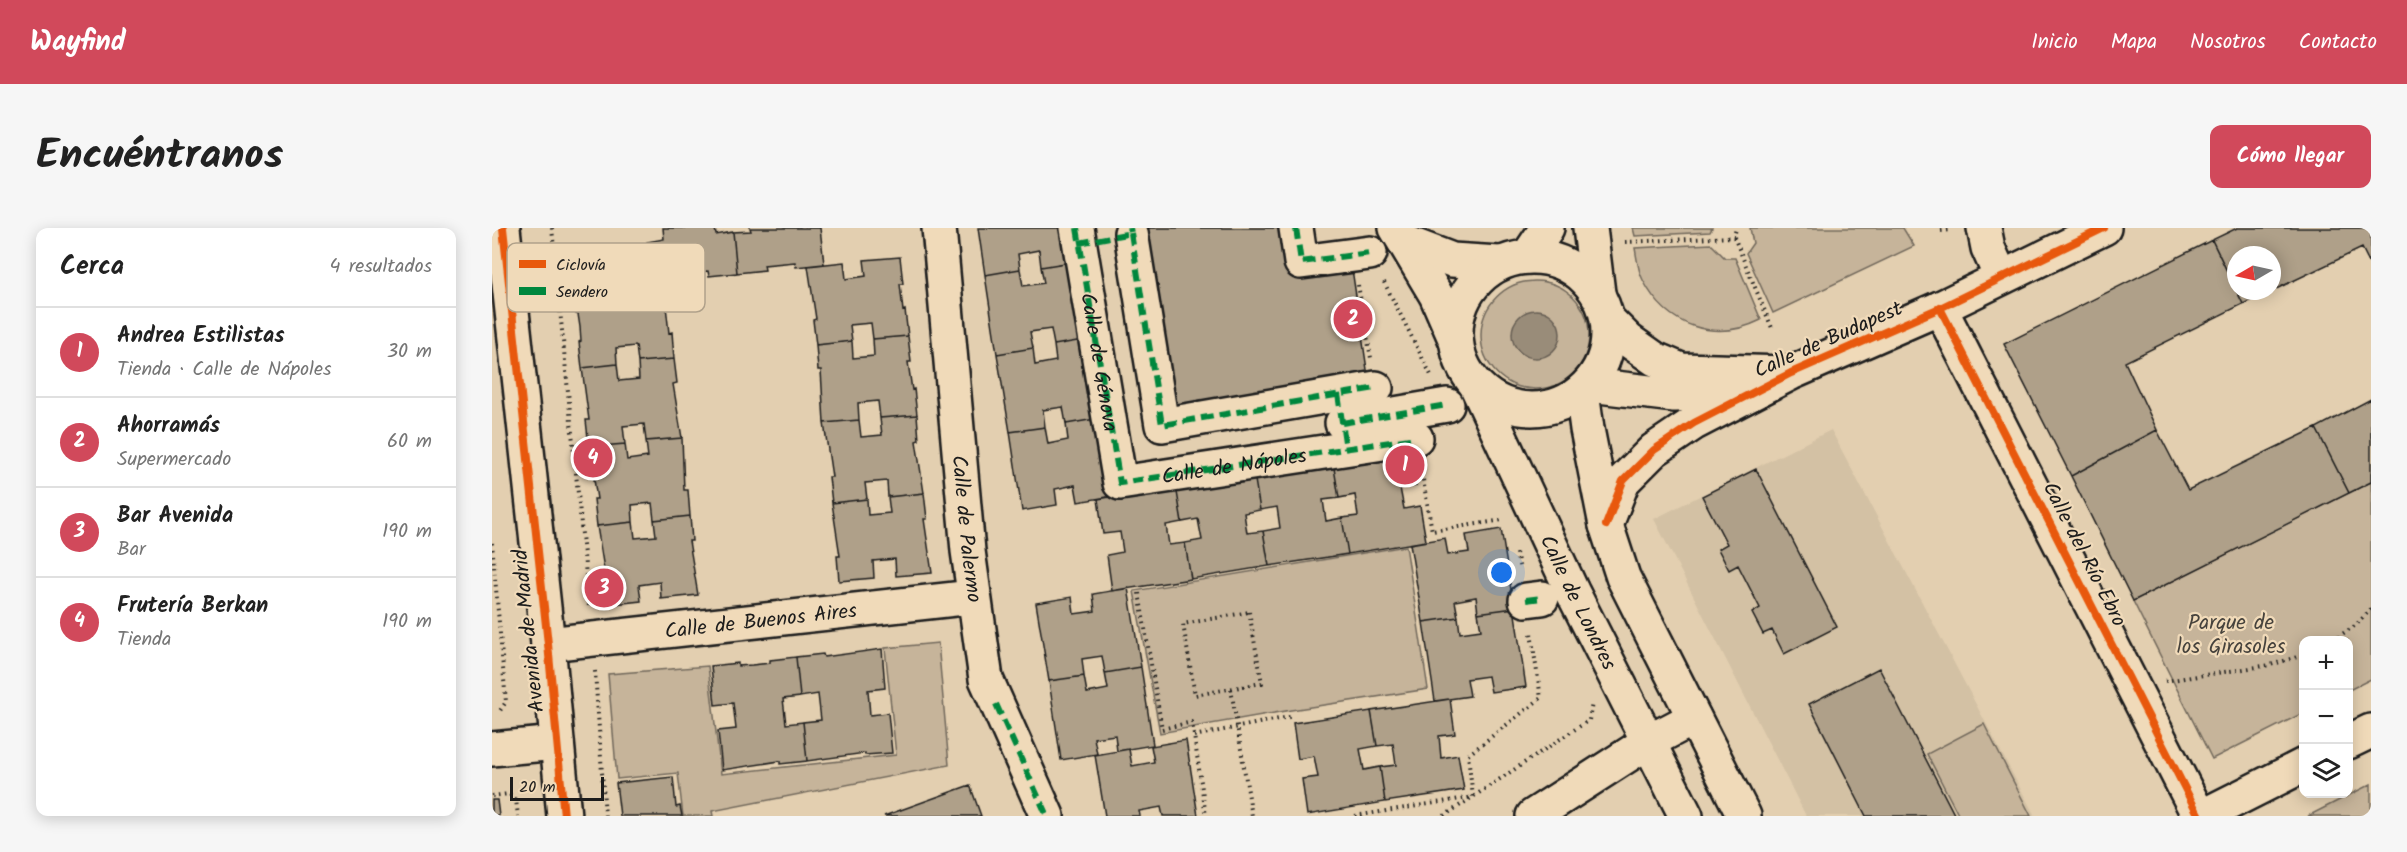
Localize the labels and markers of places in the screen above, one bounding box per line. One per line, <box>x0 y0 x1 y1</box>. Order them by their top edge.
pin: 2 <box>1334 296 1372 341</box>
pin: 4 <box>574 436 612 480</box>
pin: 1 <box>1386 442 1424 488</box>
pin: 3 <box>584 566 624 610</box>

